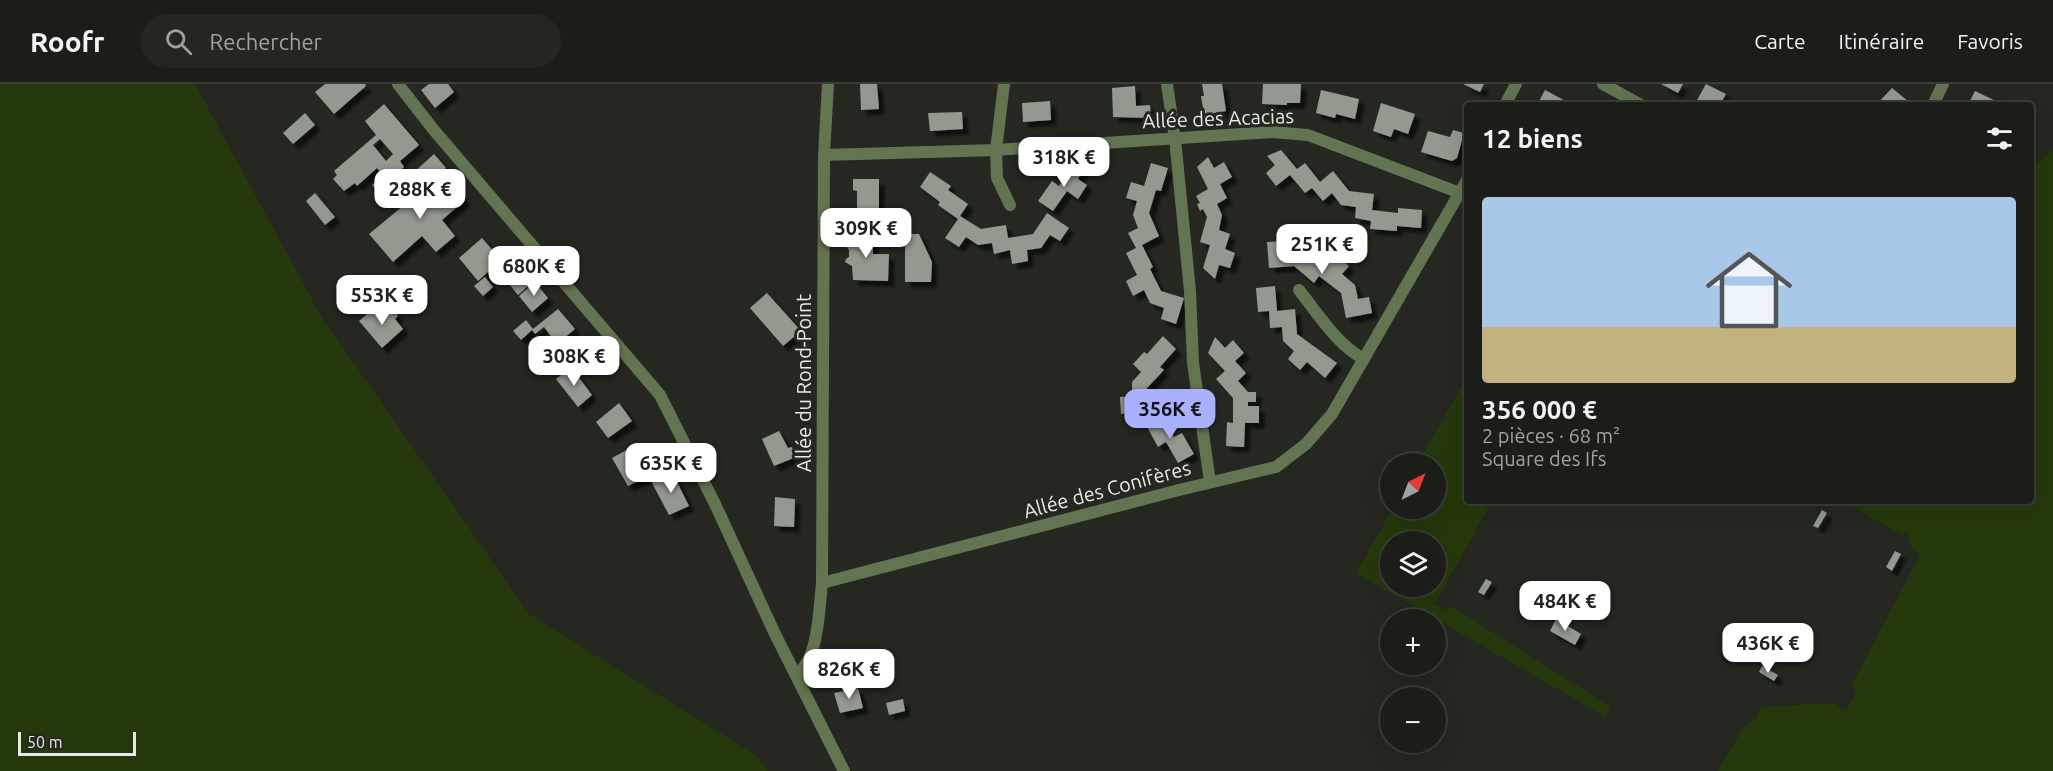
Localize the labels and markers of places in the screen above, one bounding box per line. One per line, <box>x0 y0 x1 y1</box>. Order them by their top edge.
pin: 318K € <box>1015 137 1113 188</box>
pin: 288K € <box>371 169 469 220</box>
pin: 309K € <box>817 208 915 259</box>
pin: 251K € <box>1273 224 1371 275</box>
pin: 680K € <box>485 246 583 297</box>
pin: 553K € <box>333 275 431 326</box>
pin: 308K € <box>525 336 623 387</box>
pin: 356K € <box>1121 389 1219 440</box>
pin: 635K € <box>622 443 720 494</box>
pin: 484K € <box>1516 581 1614 632</box>
pin: 436K € <box>1719 623 1817 674</box>
pin: 826K € <box>800 649 898 700</box>

